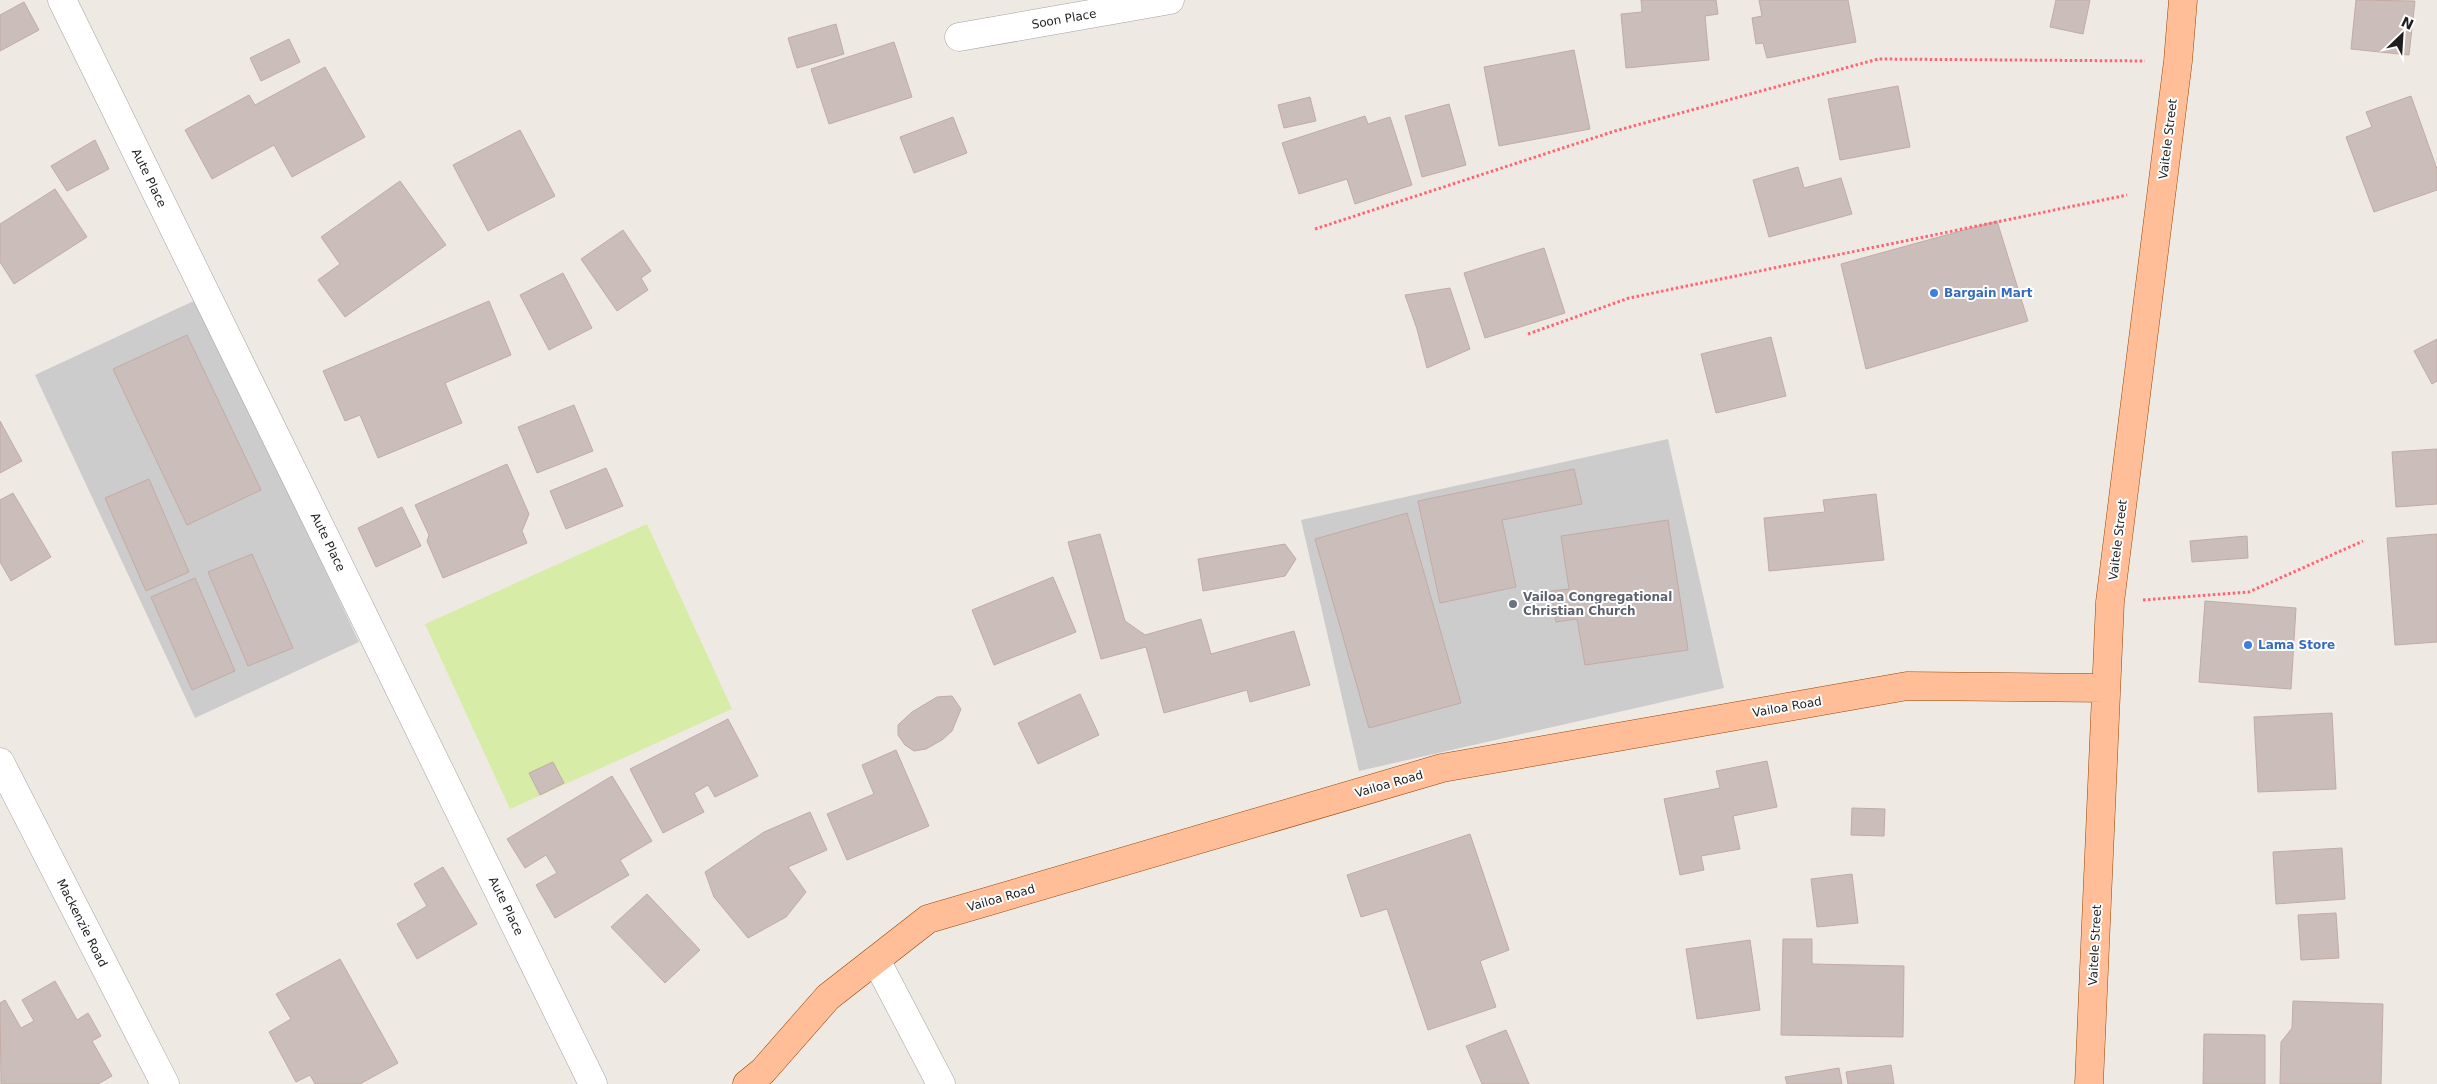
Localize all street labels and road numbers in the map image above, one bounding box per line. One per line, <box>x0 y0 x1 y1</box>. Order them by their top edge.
street label: Soon Place <box>1030 6 1098 32</box>
street label: Vaitele Street <box>2156 98 2180 180</box>
street label: Aute Place <box>129 146 169 210</box>
street label: Vaitele Street <box>2106 499 2130 581</box>
street label: Aute Place <box>308 510 348 574</box>
street label: Vailoa Road <box>1751 694 1823 720</box>
street label: Vailoa Road <box>1353 768 1425 800</box>
street label: Aute Place <box>486 874 526 938</box>
street label: Mackenzie Road <box>54 877 110 969</box>
street label: Vailoa Road <box>965 882 1037 914</box>
street label: Vaitele Street <box>2086 904 2104 986</box>

